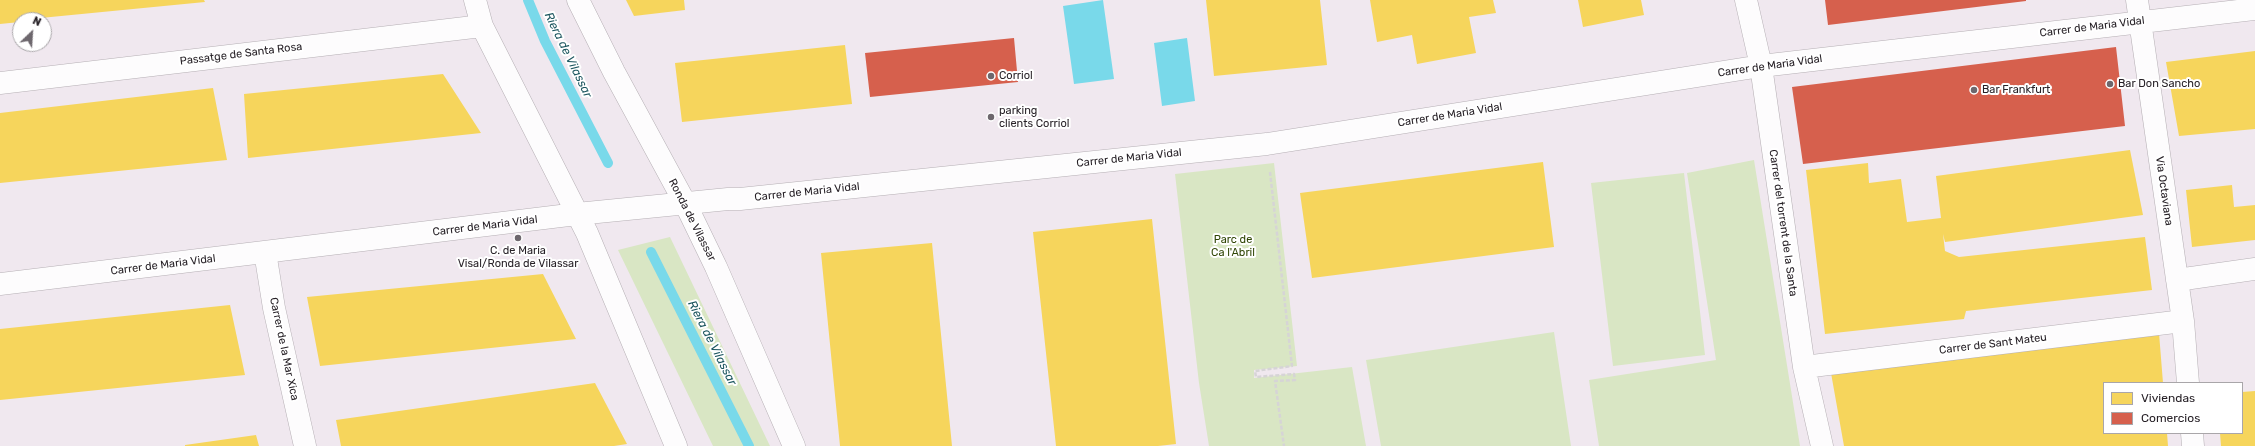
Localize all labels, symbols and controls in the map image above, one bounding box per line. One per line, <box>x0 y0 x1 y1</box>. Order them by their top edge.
water label: Riera de Vilassar <box>541 10 595 100</box>
north arrow <box>12 12 52 52</box>
text: N <box>31 14 43 29</box>
street label: Carrer de Maria Vidal <box>2039 14 2145 40</box>
street label: Passatge de Santa Rosa <box>179 40 303 68</box>
street label: Carrer de Maria Vidal <box>1717 52 1823 80</box>
place label: Corriol <box>999 69 1033 83</box>
marker: Corriol <box>986 71 996 81</box>
place label: Bar Don Sancho <box>2118 77 2200 91</box>
marker: Bar Don Sancho <box>2105 79 2115 89</box>
place label: Bar Frankfurt <box>1982 83 2050 97</box>
marker: Bar Frankfurt <box>1969 85 1979 95</box>
street label: Carrer de Maria Vidal <box>1397 100 1503 130</box>
place label: parking clients Corriol <box>999 104 1069 130</box>
marker: parking clients Corriol <box>986 112 996 122</box>
street label: Carrer de Maria Vidal <box>1076 146 1182 170</box>
street label: Carrer del torrent de la Santa <box>1766 149 1800 297</box>
street label: Via Octaviana <box>2153 155 2175 227</box>
street label: Ronda de Vilassar <box>665 177 719 263</box>
street label: Carrer de Maria Vidal <box>754 180 860 204</box>
street label: Carrer de Maria Vidal <box>432 213 538 239</box>
marker: C. de Maria Visal/Ronda de Vilassar <box>513 233 523 243</box>
park label: Parc de Ca l'Abril <box>1211 233 1255 259</box>
place label: C. de Maria Visal/Ronda de Vilassar <box>458 244 578 270</box>
street label: Carrer de Maria Vidal <box>110 252 216 278</box>
street label: Carrer de la Mar Xica <box>267 296 301 402</box>
water label: Riera de Vilassar <box>684 298 740 388</box>
street label: Carrer de Sant Mateu <box>1938 331 2048 357</box>
legend <box>2103 382 2243 434</box>
text: Viviendas <box>2141 391 2195 405</box>
text: Comercios <box>2141 411 2200 425</box>

